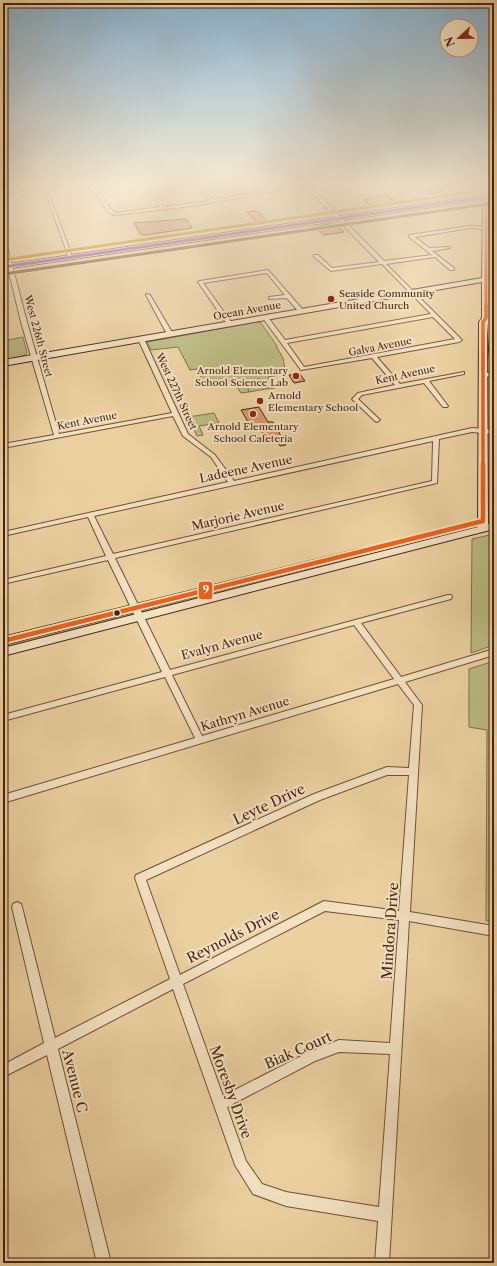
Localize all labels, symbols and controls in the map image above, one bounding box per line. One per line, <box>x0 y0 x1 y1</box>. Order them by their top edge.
north arrow <box>439 18 479 58</box>
text: N <box>441 34 458 49</box>
place label: Seaside Community United Church <box>339 287 435 312</box>
street label: West 226th Street <box>21 293 56 379</box>
marker: Seaside Community United Church <box>326 294 336 304</box>
street label: Ocean Avenue <box>212 298 282 323</box>
street label: Galva Avenue <box>347 334 413 359</box>
street label: West 227th Street <box>153 350 200 432</box>
street label: Kent Avenue <box>374 362 437 387</box>
place label: Arnold Elementary School Science Lab <box>195 364 288 389</box>
marker: Arnold Elementary School Science Lab <box>291 371 301 381</box>
place label: Arnold Elementary School <box>267 389 358 414</box>
marker: Arnold Elementary School <box>255 396 265 406</box>
street label: Kent Avenue <box>56 408 119 433</box>
marker: Arnold Elementary School Cafeteria <box>248 409 258 419</box>
place label: Arnold Elementary School Cafeteria <box>207 420 299 445</box>
street label: Ladeene Avenue <box>198 451 294 486</box>
street label: Marjorie Avenue <box>190 497 286 534</box>
line badge: 9 <box>198 581 213 600</box>
text: 9 <box>203 583 210 597</box>
unlabelled marker <box>112 608 122 618</box>
street label: Evalyn Avenue <box>179 626 265 663</box>
street label: Kathryn Avenue <box>199 693 291 734</box>
street label: Leyte Drive <box>230 779 308 829</box>
street label: Mindora Drive <box>378 882 402 980</box>
street label: Reynolds Drive <box>184 905 283 967</box>
street label: Biak Court <box>262 1027 334 1073</box>
street label: Moresby Drive <box>206 1043 256 1141</box>
street label: Avenue C <box>58 1047 92 1114</box>

